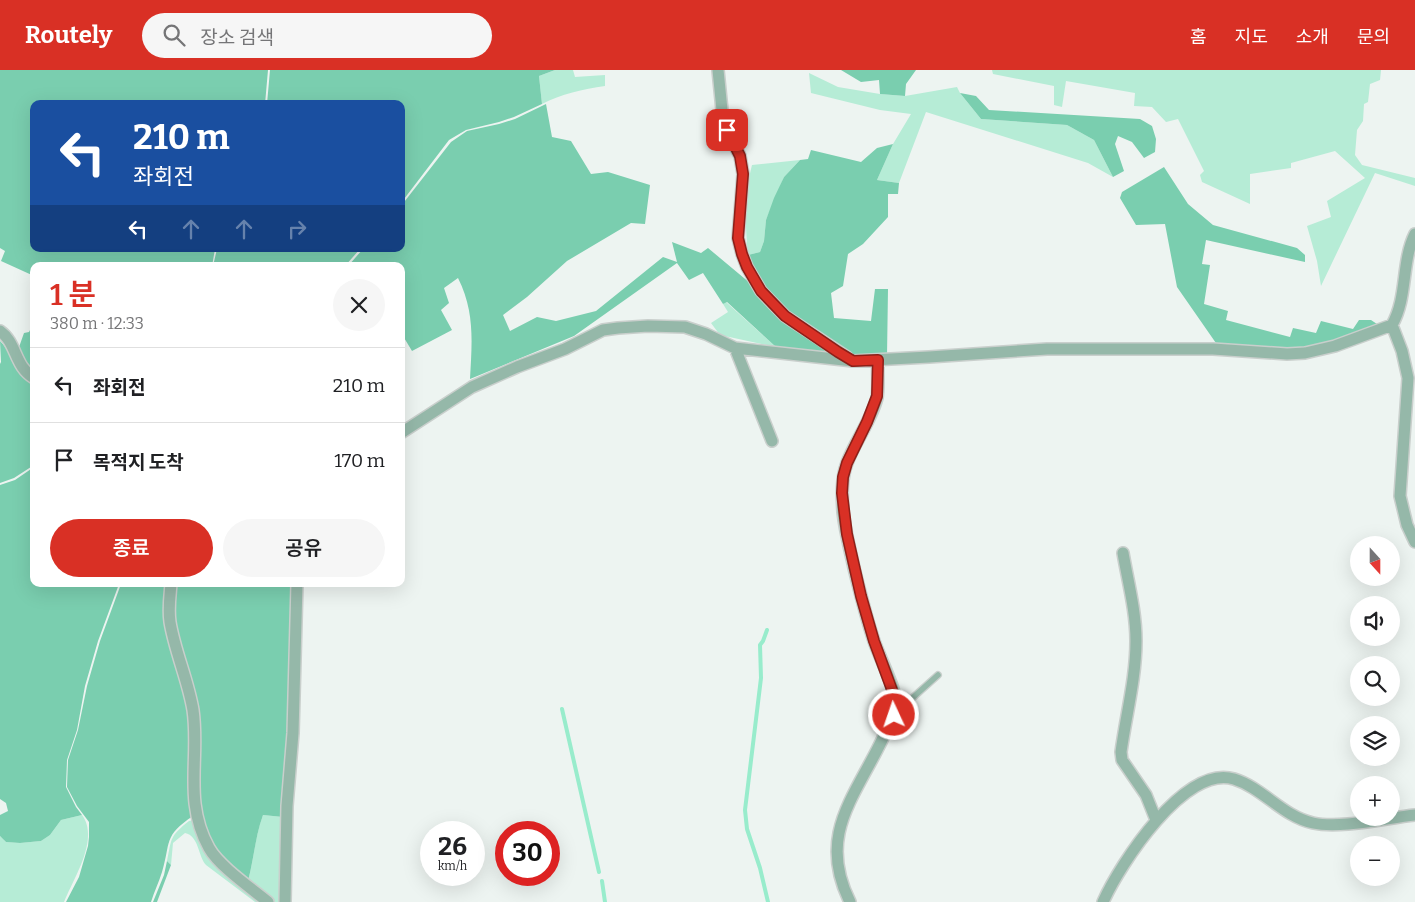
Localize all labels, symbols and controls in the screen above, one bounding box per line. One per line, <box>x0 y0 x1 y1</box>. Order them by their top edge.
search box <box>142 13 492 58</box>
text: Routely <box>25 21 112 49</box>
icon: search <box>160 21 188 49</box>
text: 장소 검색 <box>200 26 274 49</box>
text: 홈 <box>1190 26 1207 48</box>
text: 지도 <box>1235 26 1268 48</box>
text: 소개 <box>1296 26 1329 48</box>
text: 문의 <box>1357 26 1390 48</box>
pin <box>706 109 748 151</box>
text: 210 m <box>133 116 230 158</box>
icon: arrive <box>713 116 741 144</box>
icon: left <box>50 120 115 185</box>
text: 좌회전 <box>133 163 194 190</box>
icon: left <box>124 215 152 243</box>
icon: ahead <box>177 215 205 243</box>
icon: ahead <box>230 215 258 243</box>
icon: right <box>283 215 311 243</box>
text: 1 분 <box>50 277 96 313</box>
button: close <box>333 279 385 331</box>
text: 380 m · 12:33 <box>50 314 144 333</box>
icon: left <box>50 371 78 399</box>
text: 210 m <box>333 374 385 397</box>
text: 좌회전 <box>93 376 145 399</box>
icon: arrive <box>50 446 78 474</box>
text: 170 m <box>334 449 385 472</box>
text: 목적지 도착 <box>93 451 184 474</box>
button: 종료 <box>50 519 213 577</box>
button: 공유 <box>223 519 385 577</box>
north arrow <box>1350 536 1400 586</box>
map controls <box>1350 536 1400 886</box>
button: sound <box>1350 596 1400 646</box>
button: search <box>1350 656 1400 706</box>
position arrow <box>867 688 919 740</box>
button: layers <box>1350 716 1400 766</box>
button: + <box>1350 776 1400 826</box>
speed limit sign: 30 <box>495 821 560 886</box>
text: 26 <box>438 832 467 862</box>
button: − <box>1350 836 1400 886</box>
text: km/h <box>438 859 467 873</box>

